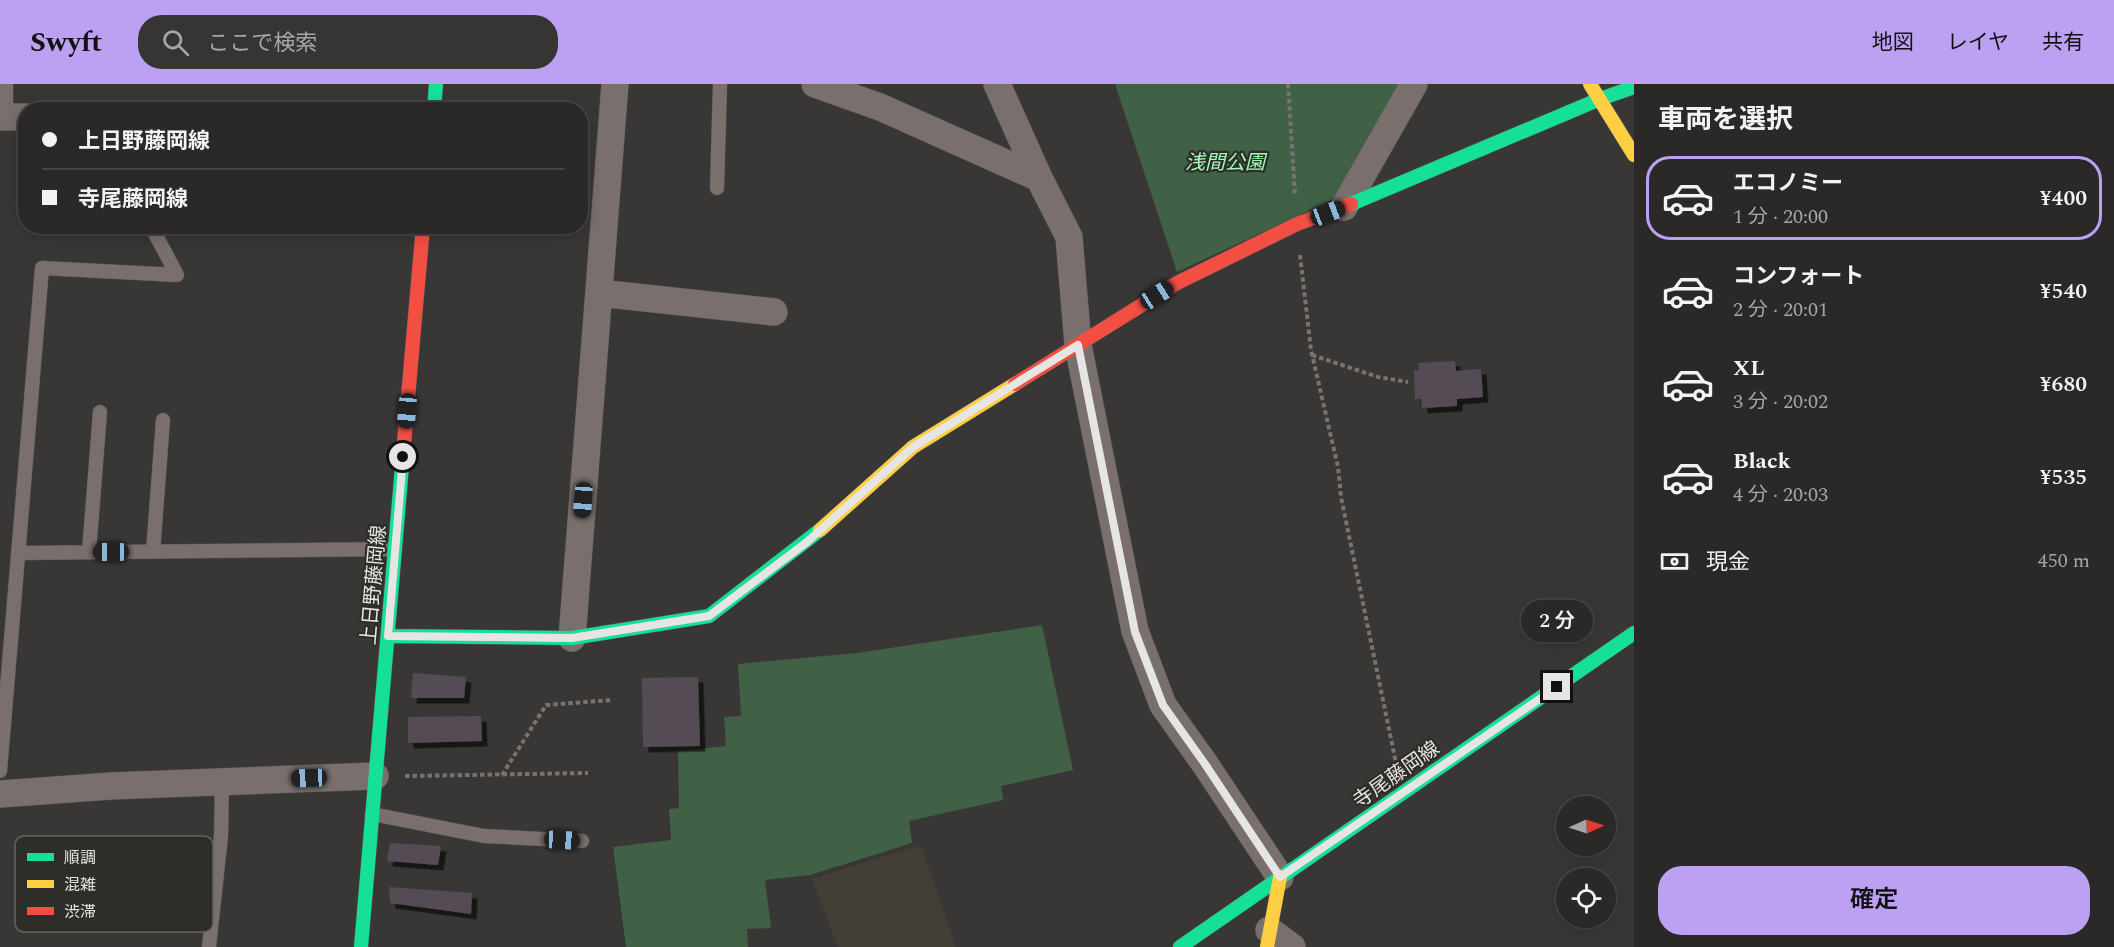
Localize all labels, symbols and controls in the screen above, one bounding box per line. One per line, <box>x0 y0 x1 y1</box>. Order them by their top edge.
search box <box>138 15 558 69</box>
text: Swyft <box>30 21 102 64</box>
icon: search <box>159 26 192 59</box>
text: ここで検索 <box>207 27 317 60</box>
text: 地図 <box>1872 27 1914 59</box>
text: レイヤ <box>1947 27 2009 59</box>
text: 共有 <box>2042 27 2084 59</box>
text: 車両を選択 <box>1658 99 1793 141</box>
text: 上日野藤岡線 <box>78 125 210 158</box>
park label: 浅間公園 <box>1185 148 1268 178</box>
text: エコノミー <box>1733 167 1843 200</box>
icon: car <box>1661 171 1715 225</box>
text: ¥400 <box>2040 182 2087 215</box>
text: 寺尾藤岡線 <box>78 183 188 216</box>
car <box>1308 198 1348 228</box>
text: 1 分 · 20:00 <box>1733 202 1828 232</box>
text: コンフォート <box>1733 260 1864 293</box>
icon: car <box>1661 264 1715 318</box>
text: ¥540 <box>2040 275 2087 308</box>
car <box>1137 278 1177 312</box>
text: 2 分 · 20:01 <box>1733 295 1828 325</box>
text: XL <box>1733 352 1764 385</box>
icon: car <box>1661 357 1715 411</box>
text: ¥680 <box>2040 368 2087 401</box>
text: 3 分 · 20:02 <box>1733 387 1828 417</box>
car <box>396 392 418 430</box>
route start <box>389 443 416 470</box>
text: Black <box>1733 445 1791 478</box>
icon: car <box>1661 450 1715 504</box>
text: ¥535 <box>2040 461 2087 494</box>
text: 4 分 · 20:03 <box>1733 480 1828 510</box>
car <box>573 481 593 519</box>
street label: 上日野藤岡線 <box>354 524 394 646</box>
car <box>93 543 129 561</box>
icon: cash <box>1658 545 1691 578</box>
text: 現金 <box>1706 546 1750 579</box>
text: 450 m <box>2038 546 2090 576</box>
callout: 2 分 <box>1521 600 1593 642</box>
text: 2 分 <box>1539 606 1575 636</box>
route end <box>1543 673 1570 700</box>
street label: 寺尾藤岡線 <box>1347 734 1446 816</box>
car <box>291 768 327 788</box>
north arrow <box>1556 796 1616 856</box>
map controls <box>1556 796 1616 928</box>
car <box>544 830 580 850</box>
legend <box>15 836 213 932</box>
text: 順調 <box>64 846 96 870</box>
button: 確定 <box>1658 866 2090 935</box>
button: locate <box>1556 868 1616 928</box>
text: 混雑 <box>64 873 96 897</box>
text: 渋滞 <box>64 900 96 924</box>

